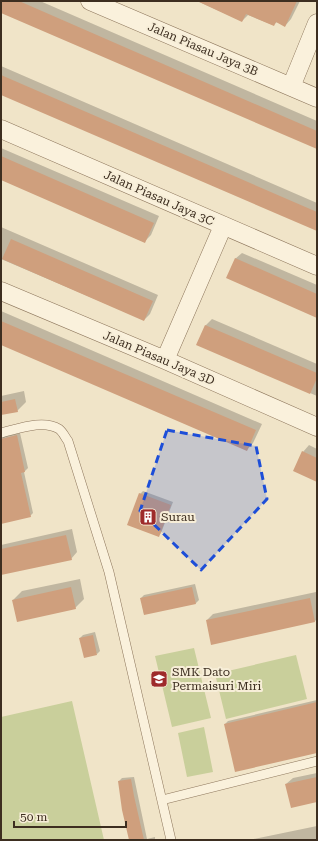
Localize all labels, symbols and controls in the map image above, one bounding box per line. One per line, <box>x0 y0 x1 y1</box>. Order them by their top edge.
street label: Jalan Piasau Jaya 3B <box>146 19 260 79</box>
street label: Jalan Piasau Jaya 3C <box>102 167 217 229</box>
street label: Jalan Piasau Jaya 3D <box>101 328 217 388</box>
building icon: Surau <box>138 507 158 527</box>
place label: Surau <box>161 510 195 524</box>
place label: SMK Dato Permaisuri Miri <box>172 665 261 693</box>
school or university icon: SMK Dato Permaisuri Miri <box>149 669 169 689</box>
scale bar <box>14 803 126 829</box>
text: 50 m <box>20 810 47 824</box>

